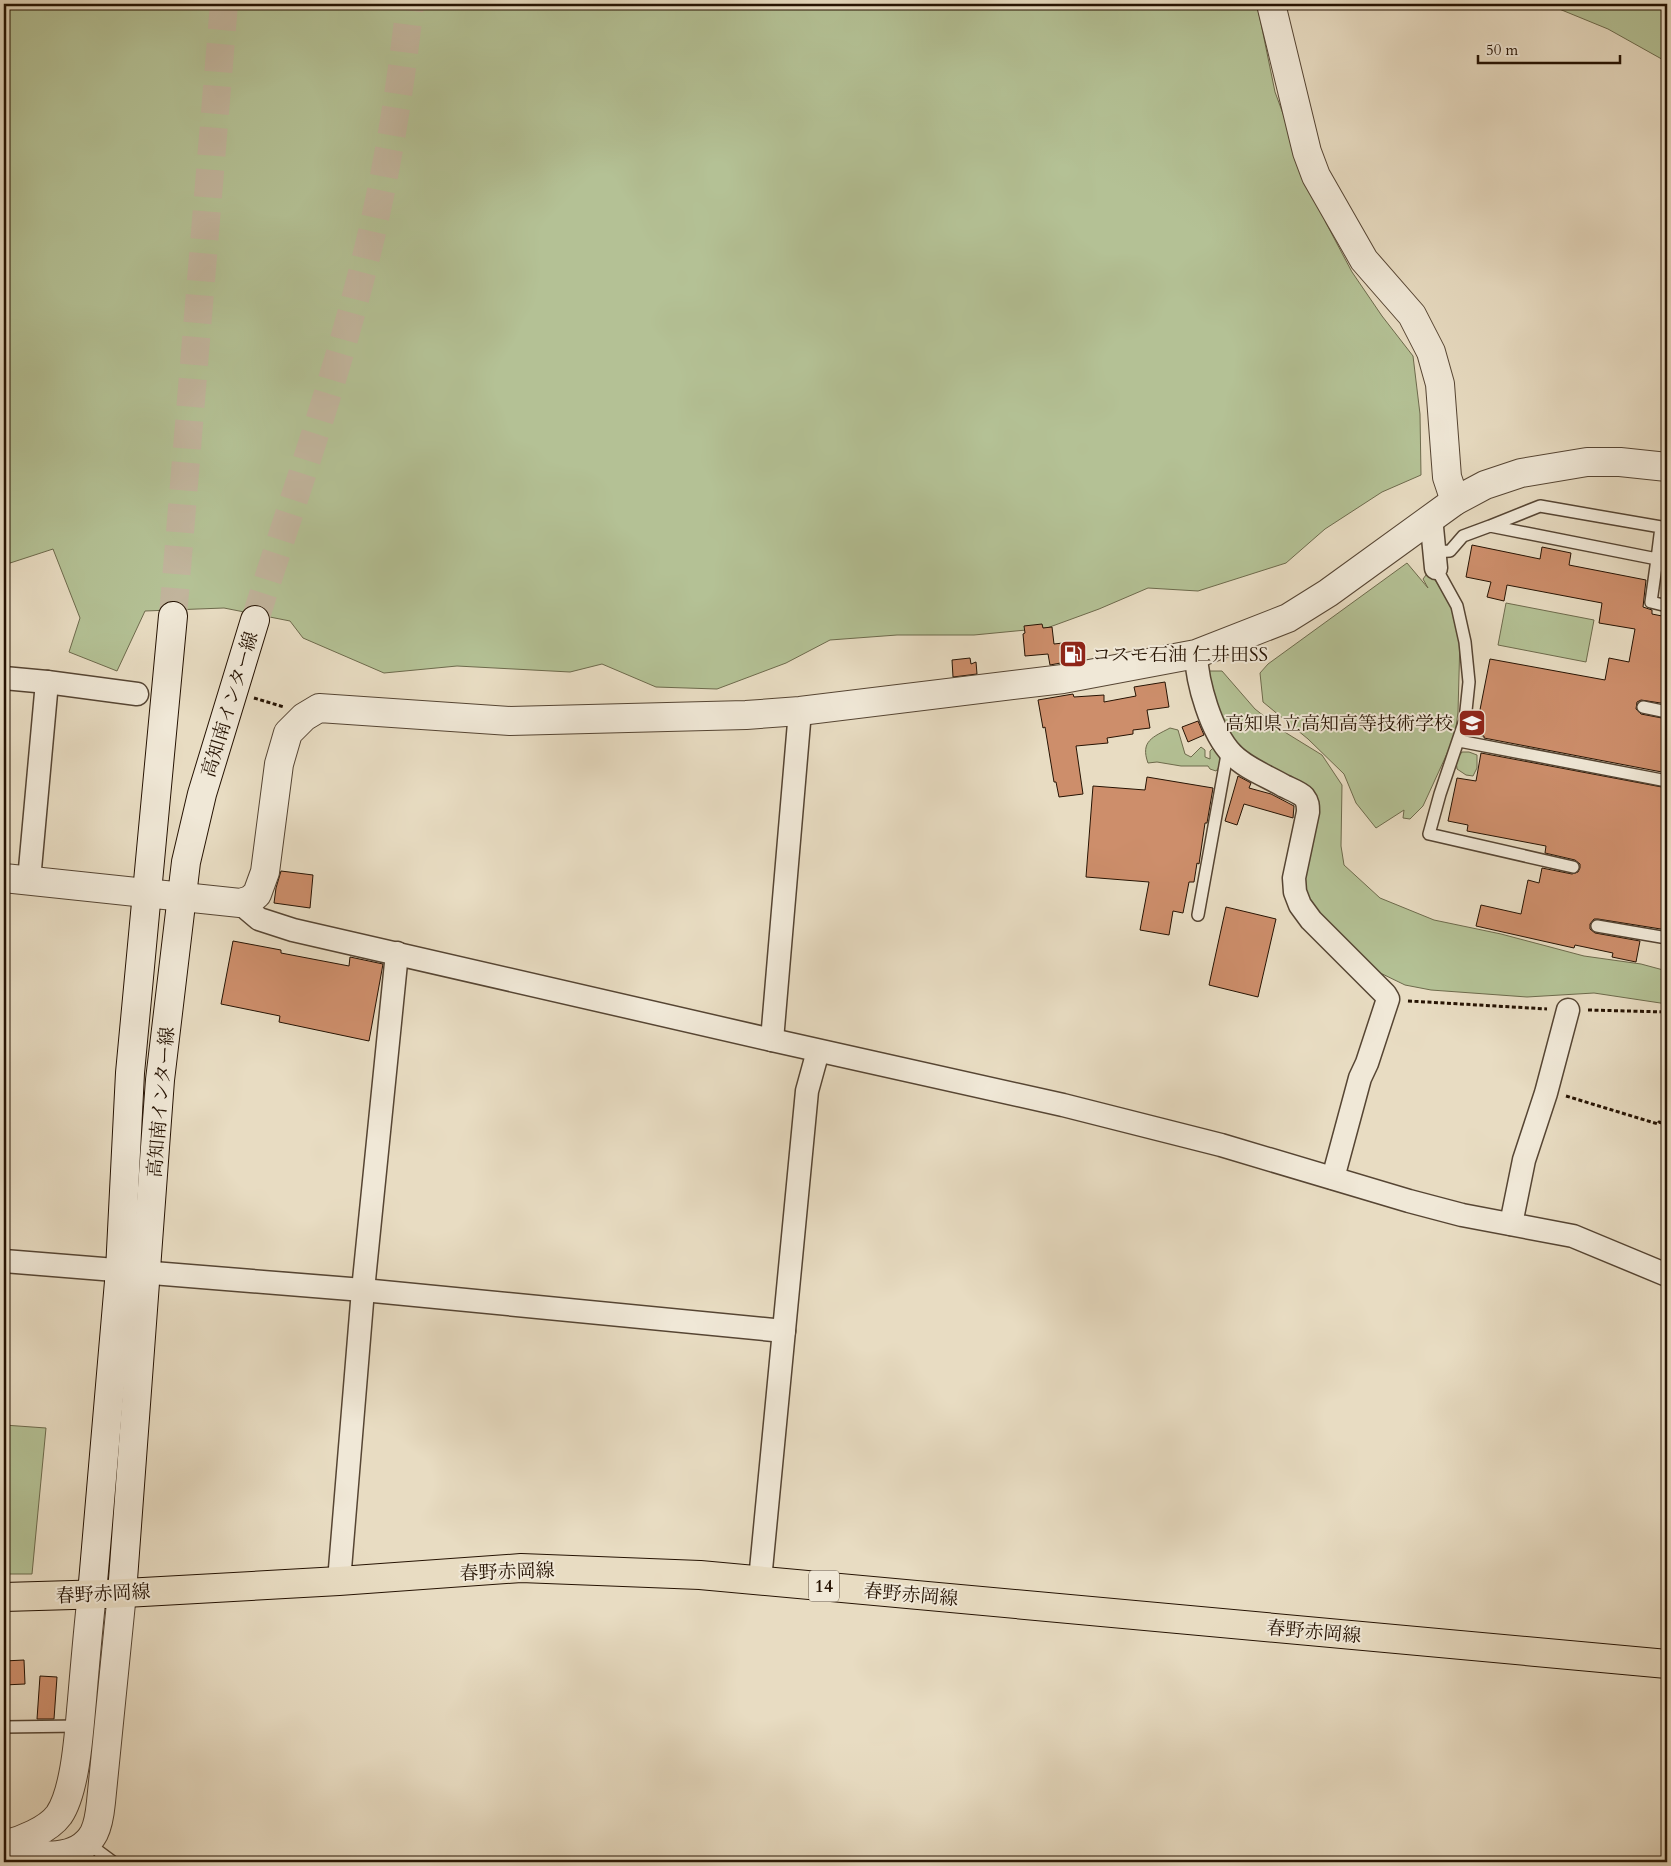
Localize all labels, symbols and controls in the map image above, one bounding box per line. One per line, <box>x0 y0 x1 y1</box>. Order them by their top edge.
scale bar <box>1478 32 1621 64</box>
text: 50 m <box>1486 40 1518 60</box>
street label: 高知南インター線 <box>195 628 264 780</box>
fuel station icon: コスモ石油 仁井田SS <box>1058 639 1088 669</box>
place label: コスモ石油 仁井田SS <box>1092 642 1268 668</box>
school or university icon: 高知県立高知高等技術学校 <box>1457 708 1487 738</box>
place label: 高知県立高知高等技術学校 <box>1225 711 1453 737</box>
street label: 高知南インター線 <box>141 1026 181 1179</box>
street label: 春野赤岡線 <box>459 1557 555 1587</box>
road number: 14 <box>809 1570 839 1602</box>
street label: 春野赤岡線 <box>862 1578 959 1612</box>
street label: 春野赤岡線 <box>55 1579 151 1609</box>
street label: 春野赤岡線 <box>1265 1615 1362 1649</box>

